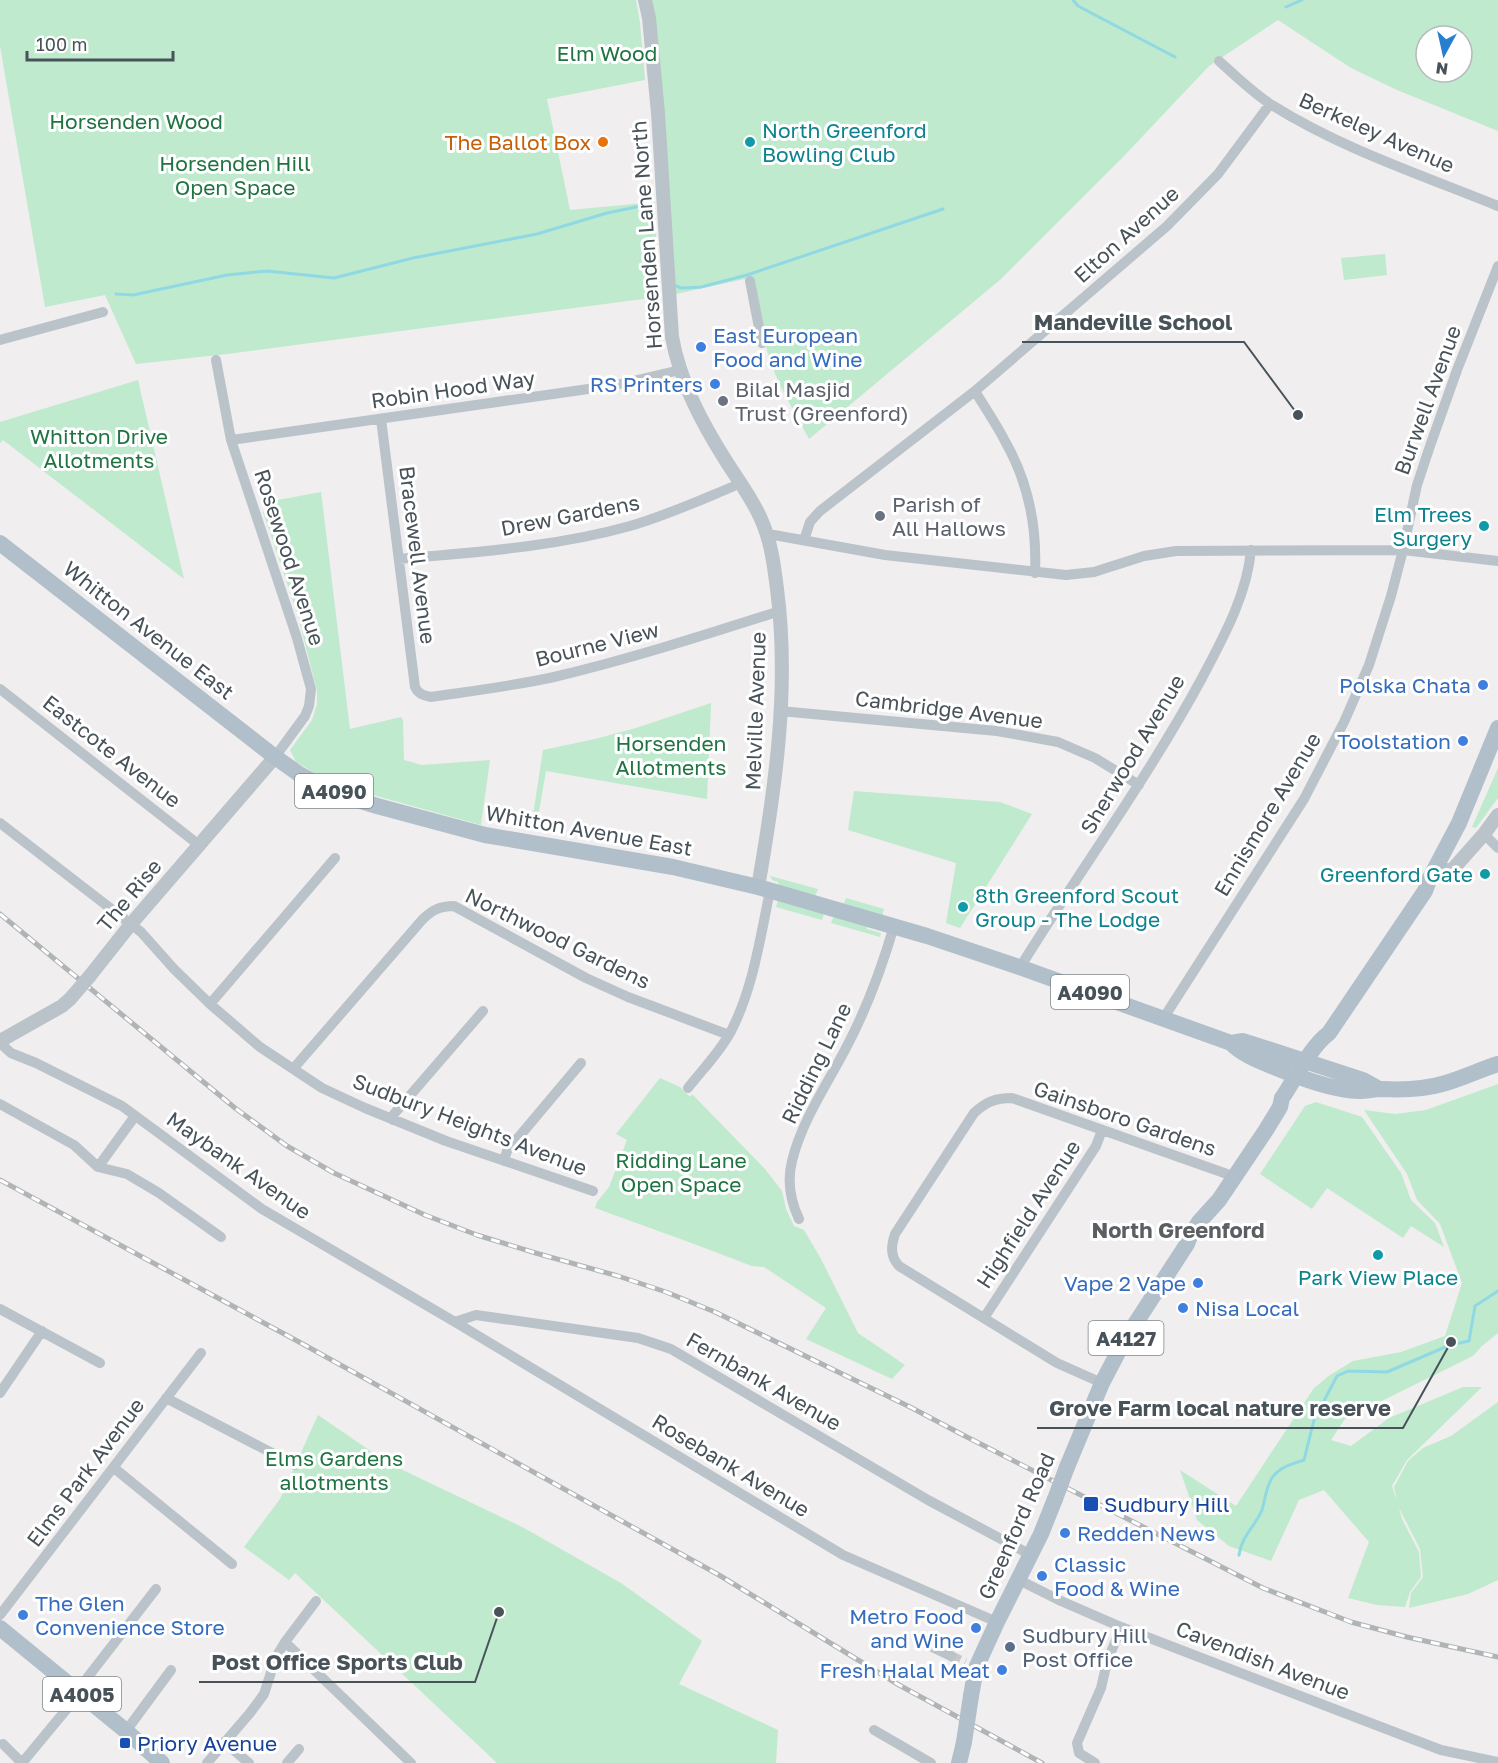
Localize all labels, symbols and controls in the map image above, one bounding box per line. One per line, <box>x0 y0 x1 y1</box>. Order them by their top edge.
scale bar <box>27 24 172 62</box>
north arrow <box>1414 24 1474 84</box>
text: 100 m <box>36 33 87 55</box>
park label: Elm Wood <box>557 40 657 66</box>
text: N <box>1434 58 1449 80</box>
street label: Berkeley Avenue <box>1295 86 1459 178</box>
park label: Horsenden Wood <box>49 108 223 134</box>
place label: North Greenford Bowling Club <box>762 117 927 167</box>
street label: Horsenden Lane North <box>625 120 667 350</box>
place label: The Ballot Box <box>444 129 591 155</box>
marker: The Ballot Box <box>596 135 610 149</box>
marker: North Greenford Bowling Club <box>743 135 757 149</box>
park label: Horsenden Hill Open Space <box>159 150 311 200</box>
street label: Elton Avenue <box>1068 180 1184 288</box>
callout: Mandeville School <box>1022 302 1244 342</box>
text: Mandeville School <box>1034 308 1232 335</box>
place label: East European Food and Wine <box>713 322 862 372</box>
street label: Burwell Avenue <box>1388 322 1466 478</box>
marker: East European Food and Wine <box>694 340 708 354</box>
street label: Robin Hood Way <box>369 365 537 413</box>
place label: RS Printers <box>590 371 703 397</box>
place label: Bilal Masjid Trust (Greenford) <box>735 376 909 426</box>
marker: RS Printers <box>708 377 722 391</box>
marker: Bilal Masjid Trust (Greenford) <box>716 394 730 408</box>
park label: Whitton Drive Allotments <box>30 423 168 473</box>
street label: Rosewood Avenue <box>249 465 331 649</box>
street label: Bracewell Avenue <box>394 465 442 645</box>
street label: Drew Gardens <box>498 489 642 541</box>
place label: Parish of All Hallows <box>892 491 1006 541</box>
place label: Elm Trees Surgery <box>1374 501 1472 551</box>
marker: Parish of All Hallows <box>873 509 887 523</box>
marker: Elm Trees Surgery <box>1477 519 1491 533</box>
street label: Whitton Avenue East <box>58 555 240 705</box>
street label: Bourne View <box>532 616 662 672</box>
street label: Melville Avenue <box>739 631 771 791</box>
street label: Sherwood Avenue <box>1074 670 1190 838</box>
place label: Polska Chata <box>1339 672 1471 698</box>
marker: Polska Chata <box>1476 678 1490 692</box>
street label: Cambridge Avenue <box>854 685 1044 733</box>
street label: Eastcote Avenue <box>38 689 186 813</box>
street label: Ennismore Avenue <box>1208 728 1326 900</box>
place label: Toolstation <box>1337 728 1451 754</box>
park label: Horsenden Allotments <box>616 730 727 780</box>
marker: Toolstation <box>1456 734 1470 748</box>
road number: A4090 <box>295 774 373 808</box>
street label: Whitton Avenue East <box>484 799 694 861</box>
street label: The Rise <box>91 853 167 937</box>
place label: Greenford Gate <box>1320 861 1473 887</box>
marker: Greenford Gate <box>1478 867 1492 881</box>
street label: Northwood Gardens <box>461 882 655 994</box>
place label: 8th Greenford Scout Group - The Lodge <box>975 882 1179 932</box>
marker: 8th Greenford Scout Group - The Lodge <box>956 900 970 914</box>
road number: A4090 <box>1051 975 1129 1009</box>
street label: Ridding Lane <box>775 998 857 1128</box>
street label: Sudbury Heights Avenue <box>349 1067 591 1181</box>
street label: Gainsboro Gardens <box>1030 1075 1220 1161</box>
street label: Maybank Avenue <box>162 1106 316 1224</box>
street label: Highfield Avenue <box>970 1135 1086 1293</box>
park label: Ridding Lane Open Space <box>615 1147 747 1197</box>
district label: North Greenford <box>1091 1216 1265 1243</box>
marker: Park View Place <box>1371 1248 1385 1262</box>
place label: Park View Place <box>1298 1264 1458 1290</box>
place label: Vape 2 Vape <box>1064 1270 1186 1296</box>
marker: Vape 2 Vape <box>1191 1276 1205 1290</box>
place label: Nisa Local <box>1195 1295 1299 1321</box>
marker: Nisa Local <box>1176 1301 1190 1315</box>
road number: A4127 <box>1088 1321 1164 1355</box>
street label: Fernbank Avenue <box>682 1326 846 1436</box>
callout: Grove Farm local nature reserve <box>1037 1388 1403 1428</box>
street label: Elms Park Avenue <box>21 1393 149 1551</box>
text: Grove Farm local nature reserve <box>1049 1394 1391 1421</box>
street label: Rosebank Avenue <box>648 1408 814 1522</box>
park label: Elms Gardens allotments <box>265 1445 403 1495</box>
street label: Greenford Road <box>972 1449 1060 1603</box>
place label: Sudbury Hill <box>1104 1491 1230 1517</box>
marker: Sudbury Hill <box>1082 1495 1100 1513</box>
place label: Redden News <box>1077 1520 1216 1546</box>
marker: Redden News <box>1058 1526 1072 1540</box>
place label: Classic Food & Wine <box>1054 1551 1180 1601</box>
marker: Classic Food & Wine <box>1035 1569 1049 1583</box>
place label: The Glen Convenience Store <box>35 1590 225 1640</box>
place label: Metro Food and Wine <box>849 1603 964 1653</box>
marker: The Glen Convenience Store <box>16 1608 30 1622</box>
street label: Cavendish Avenue <box>1172 1615 1354 1705</box>
marker: Metro Food and Wine <box>969 1621 983 1635</box>
place label: Sudbury Hill Post Office <box>1022 1622 1148 1672</box>
marker: Sudbury Hill Post Office <box>1003 1640 1017 1654</box>
callout: Post Office Sports Club <box>199 1642 475 1682</box>
text: Post Office Sports Club <box>211 1648 463 1675</box>
place label: Fresh Halal Meat <box>819 1657 990 1683</box>
marker: Fresh Halal Meat <box>995 1663 1009 1677</box>
road number: A4005 <box>43 1677 121 1711</box>
place label: Priory Avenue <box>137 1730 277 1756</box>
marker: Priory Avenue <box>118 1736 132 1750</box>

